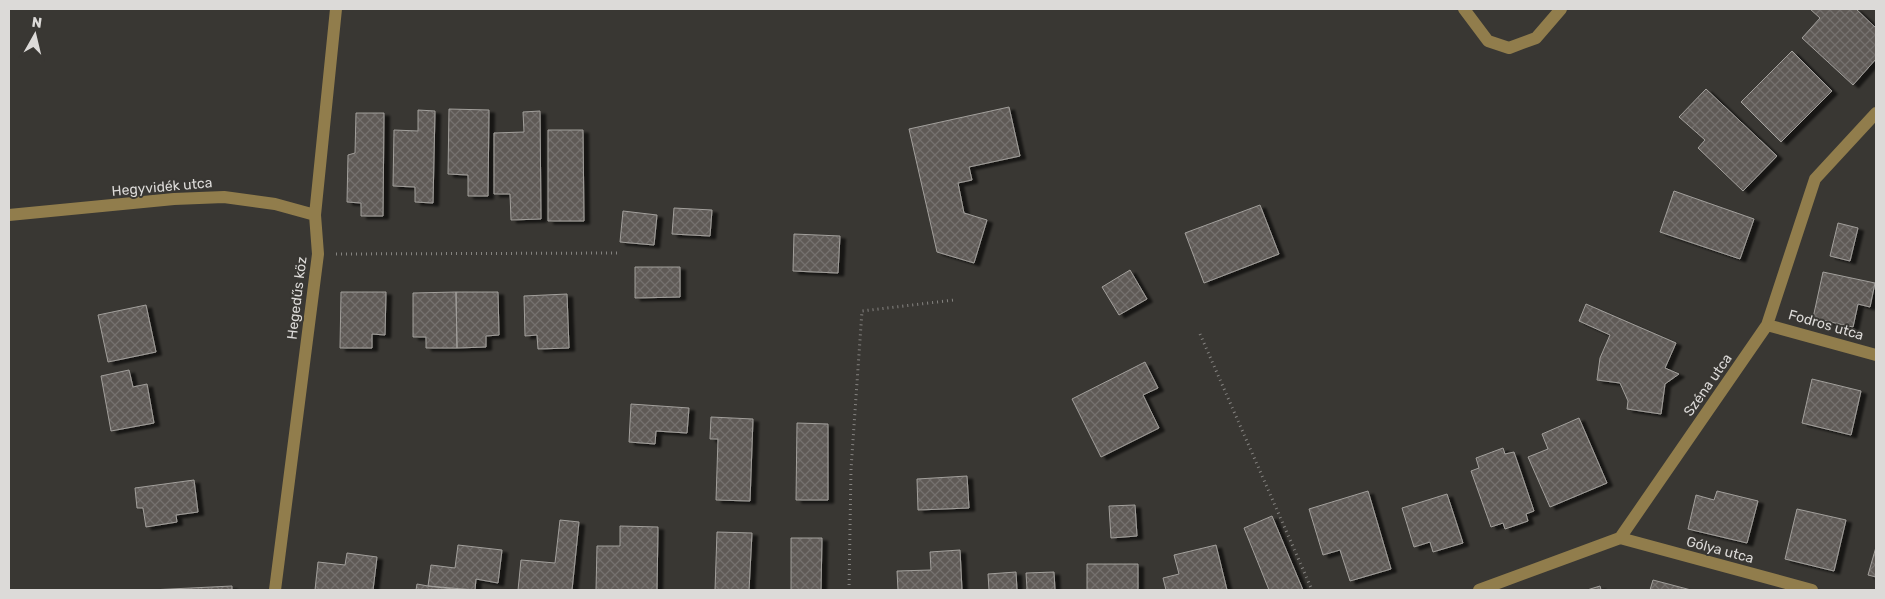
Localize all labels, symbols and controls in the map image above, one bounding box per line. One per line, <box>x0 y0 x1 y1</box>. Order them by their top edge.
north arrow <box>10 10 60 60</box>
text: N <box>31 14 43 32</box>
street label: Hegyvidék utca <box>111 174 213 200</box>
street label: Hegedűs köz <box>283 256 311 340</box>
street label: Fodros utca <box>1786 306 1866 344</box>
street label: Széna utca <box>1680 350 1736 420</box>
street label: Gólya utca <box>1684 533 1756 567</box>

